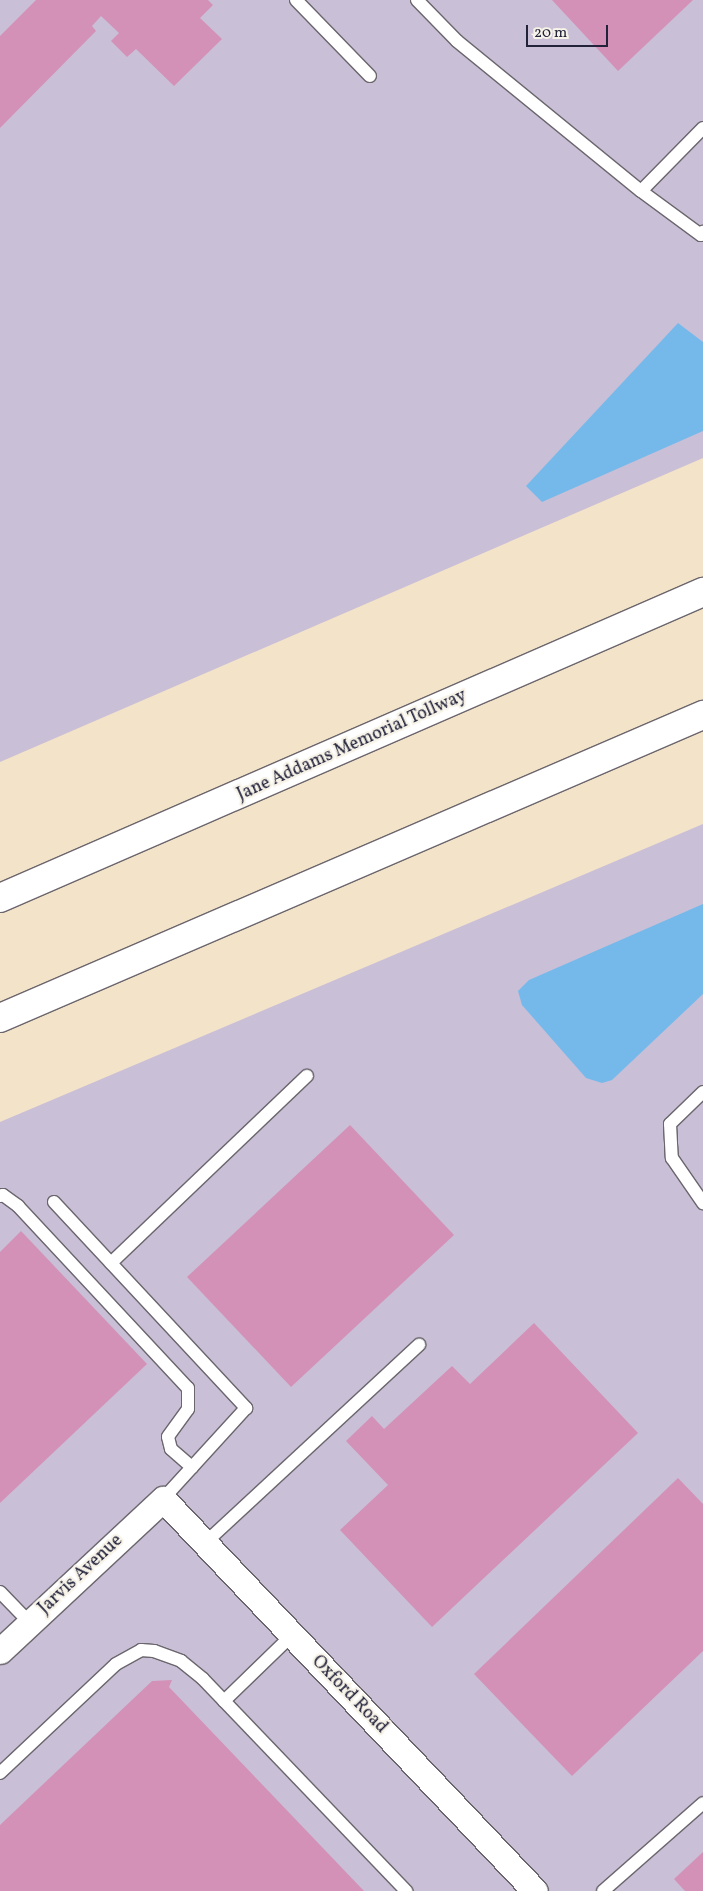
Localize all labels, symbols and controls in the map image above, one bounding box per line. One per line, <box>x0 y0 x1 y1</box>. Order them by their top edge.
scale bar <box>528 15 610 47</box>
text: 20 m <box>534 23 567 44</box>
street label: Jane Addams Memorial Tollway <box>234 685 470 807</box>
street label: Jarvis Avenue <box>34 1530 128 1620</box>
street label: Oxford Road <box>306 1651 392 1739</box>

